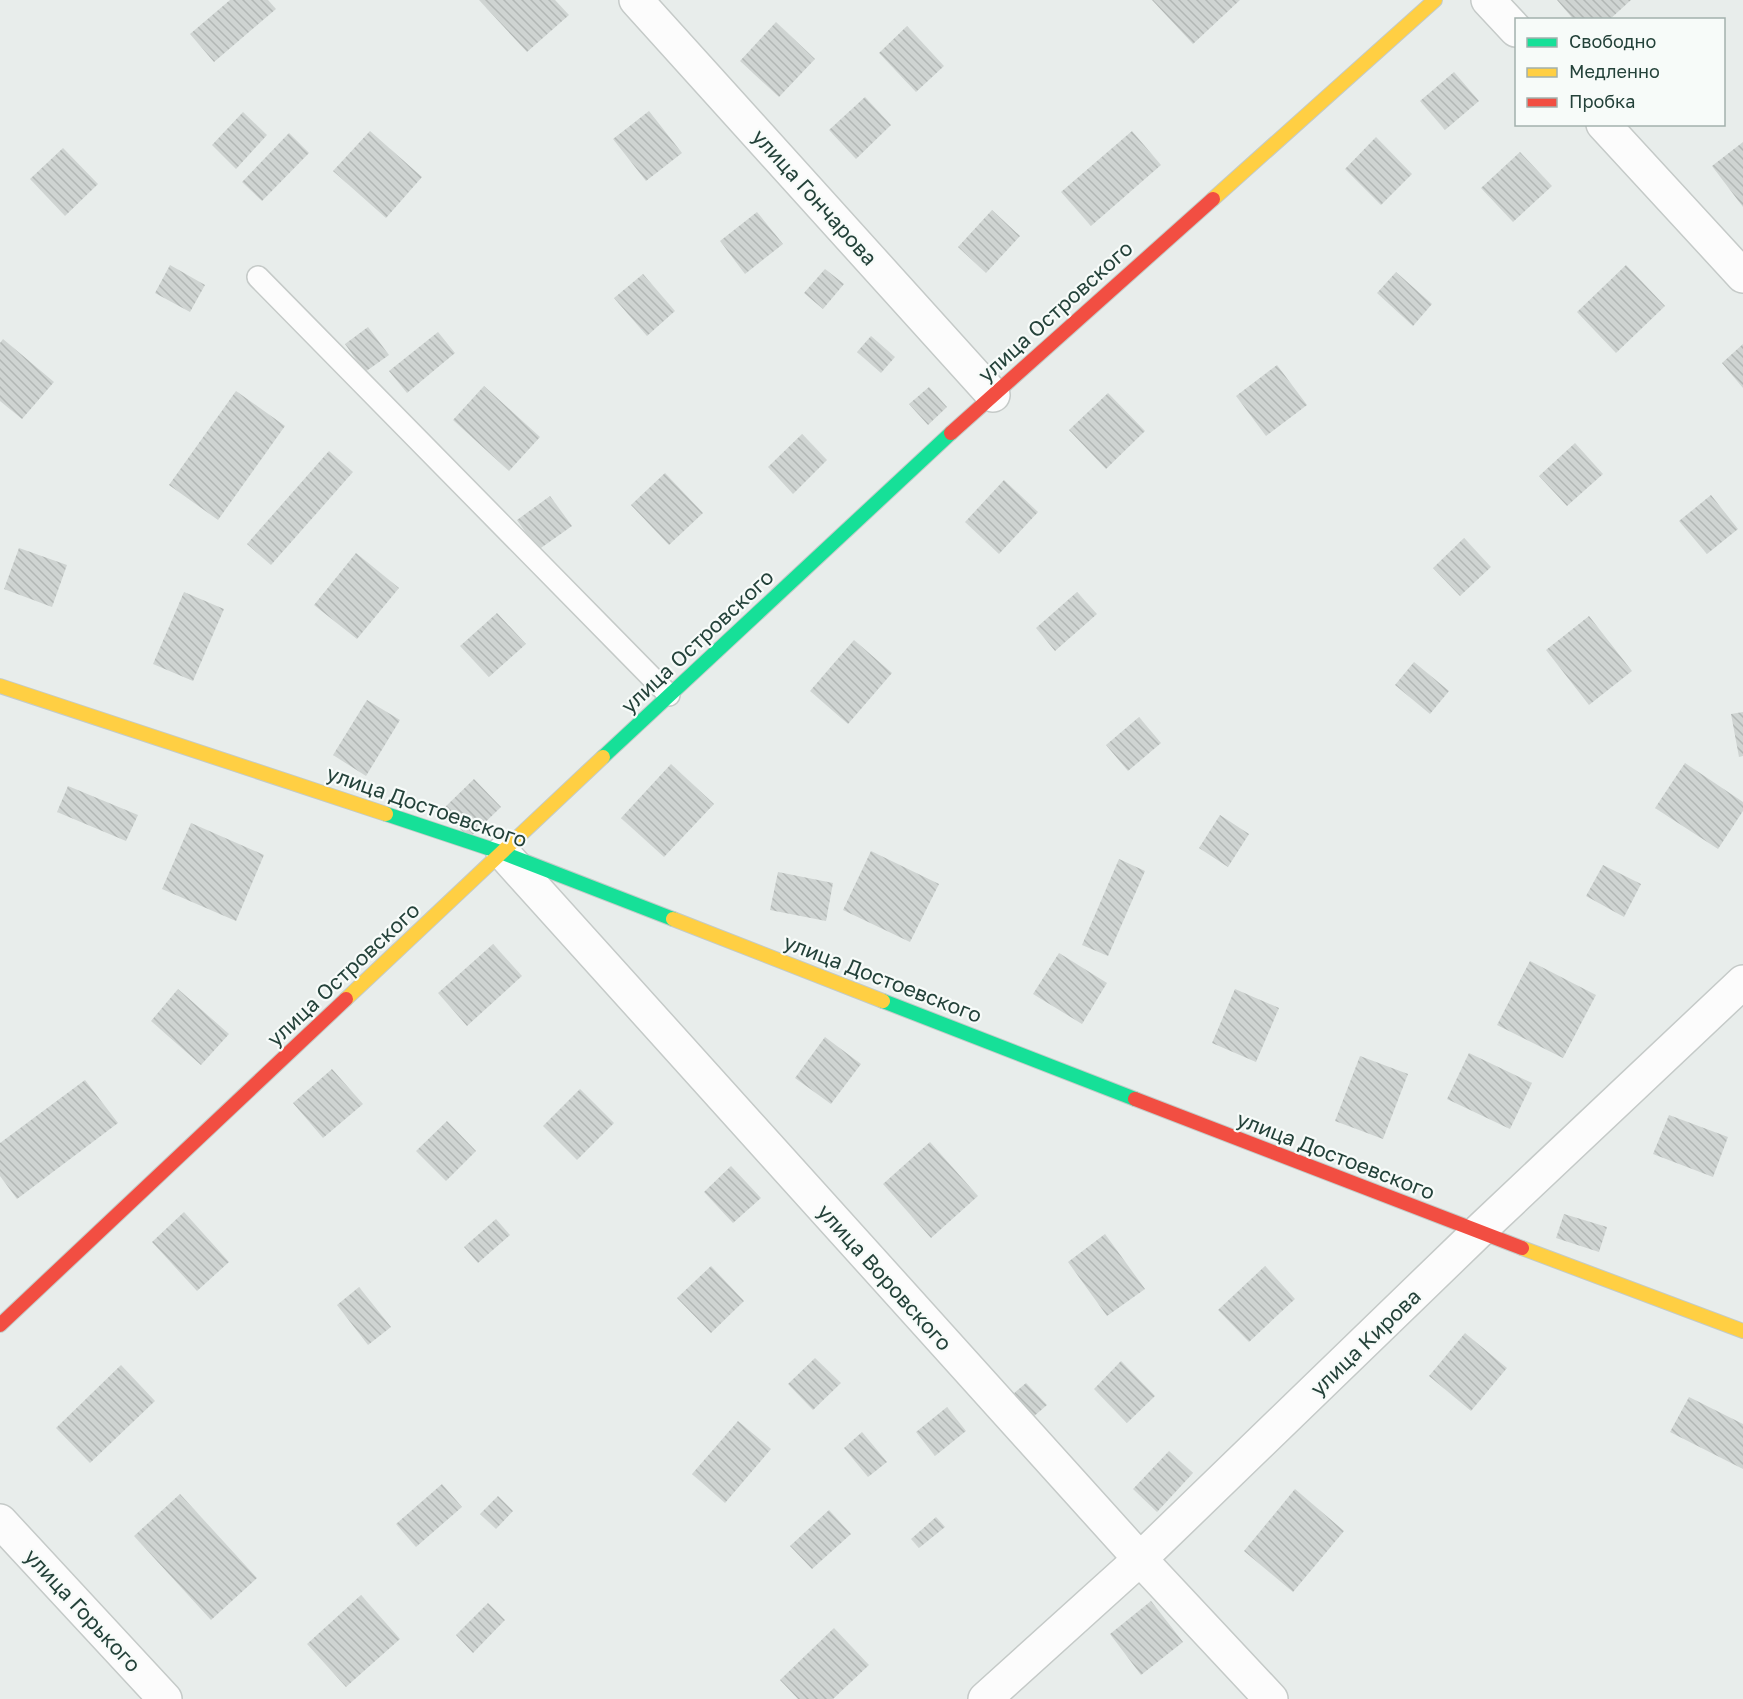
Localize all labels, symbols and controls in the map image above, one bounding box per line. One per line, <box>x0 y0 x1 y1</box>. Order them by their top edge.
legend <box>1515 18 1725 126</box>
text: Свободно <box>1569 30 1656 52</box>
text: Медленно <box>1569 60 1660 82</box>
text: Пробка <box>1569 90 1635 112</box>
street label: улица Гончарова <box>747 123 883 271</box>
street label: улица Островского <box>972 235 1138 387</box>
street label: улица Островского <box>615 564 779 718</box>
street label: улица Достоевского <box>323 759 531 853</box>
street label: улица Островского <box>261 897 425 1051</box>
street label: улица Достоевского <box>780 928 986 1028</box>
street label: улица Достоевского <box>1233 1105 1439 1205</box>
street label: улица Воровского <box>812 1198 958 1356</box>
street label: улица Кирова <box>1304 1283 1426 1401</box>
street label: улица Горького <box>19 1543 147 1677</box>

